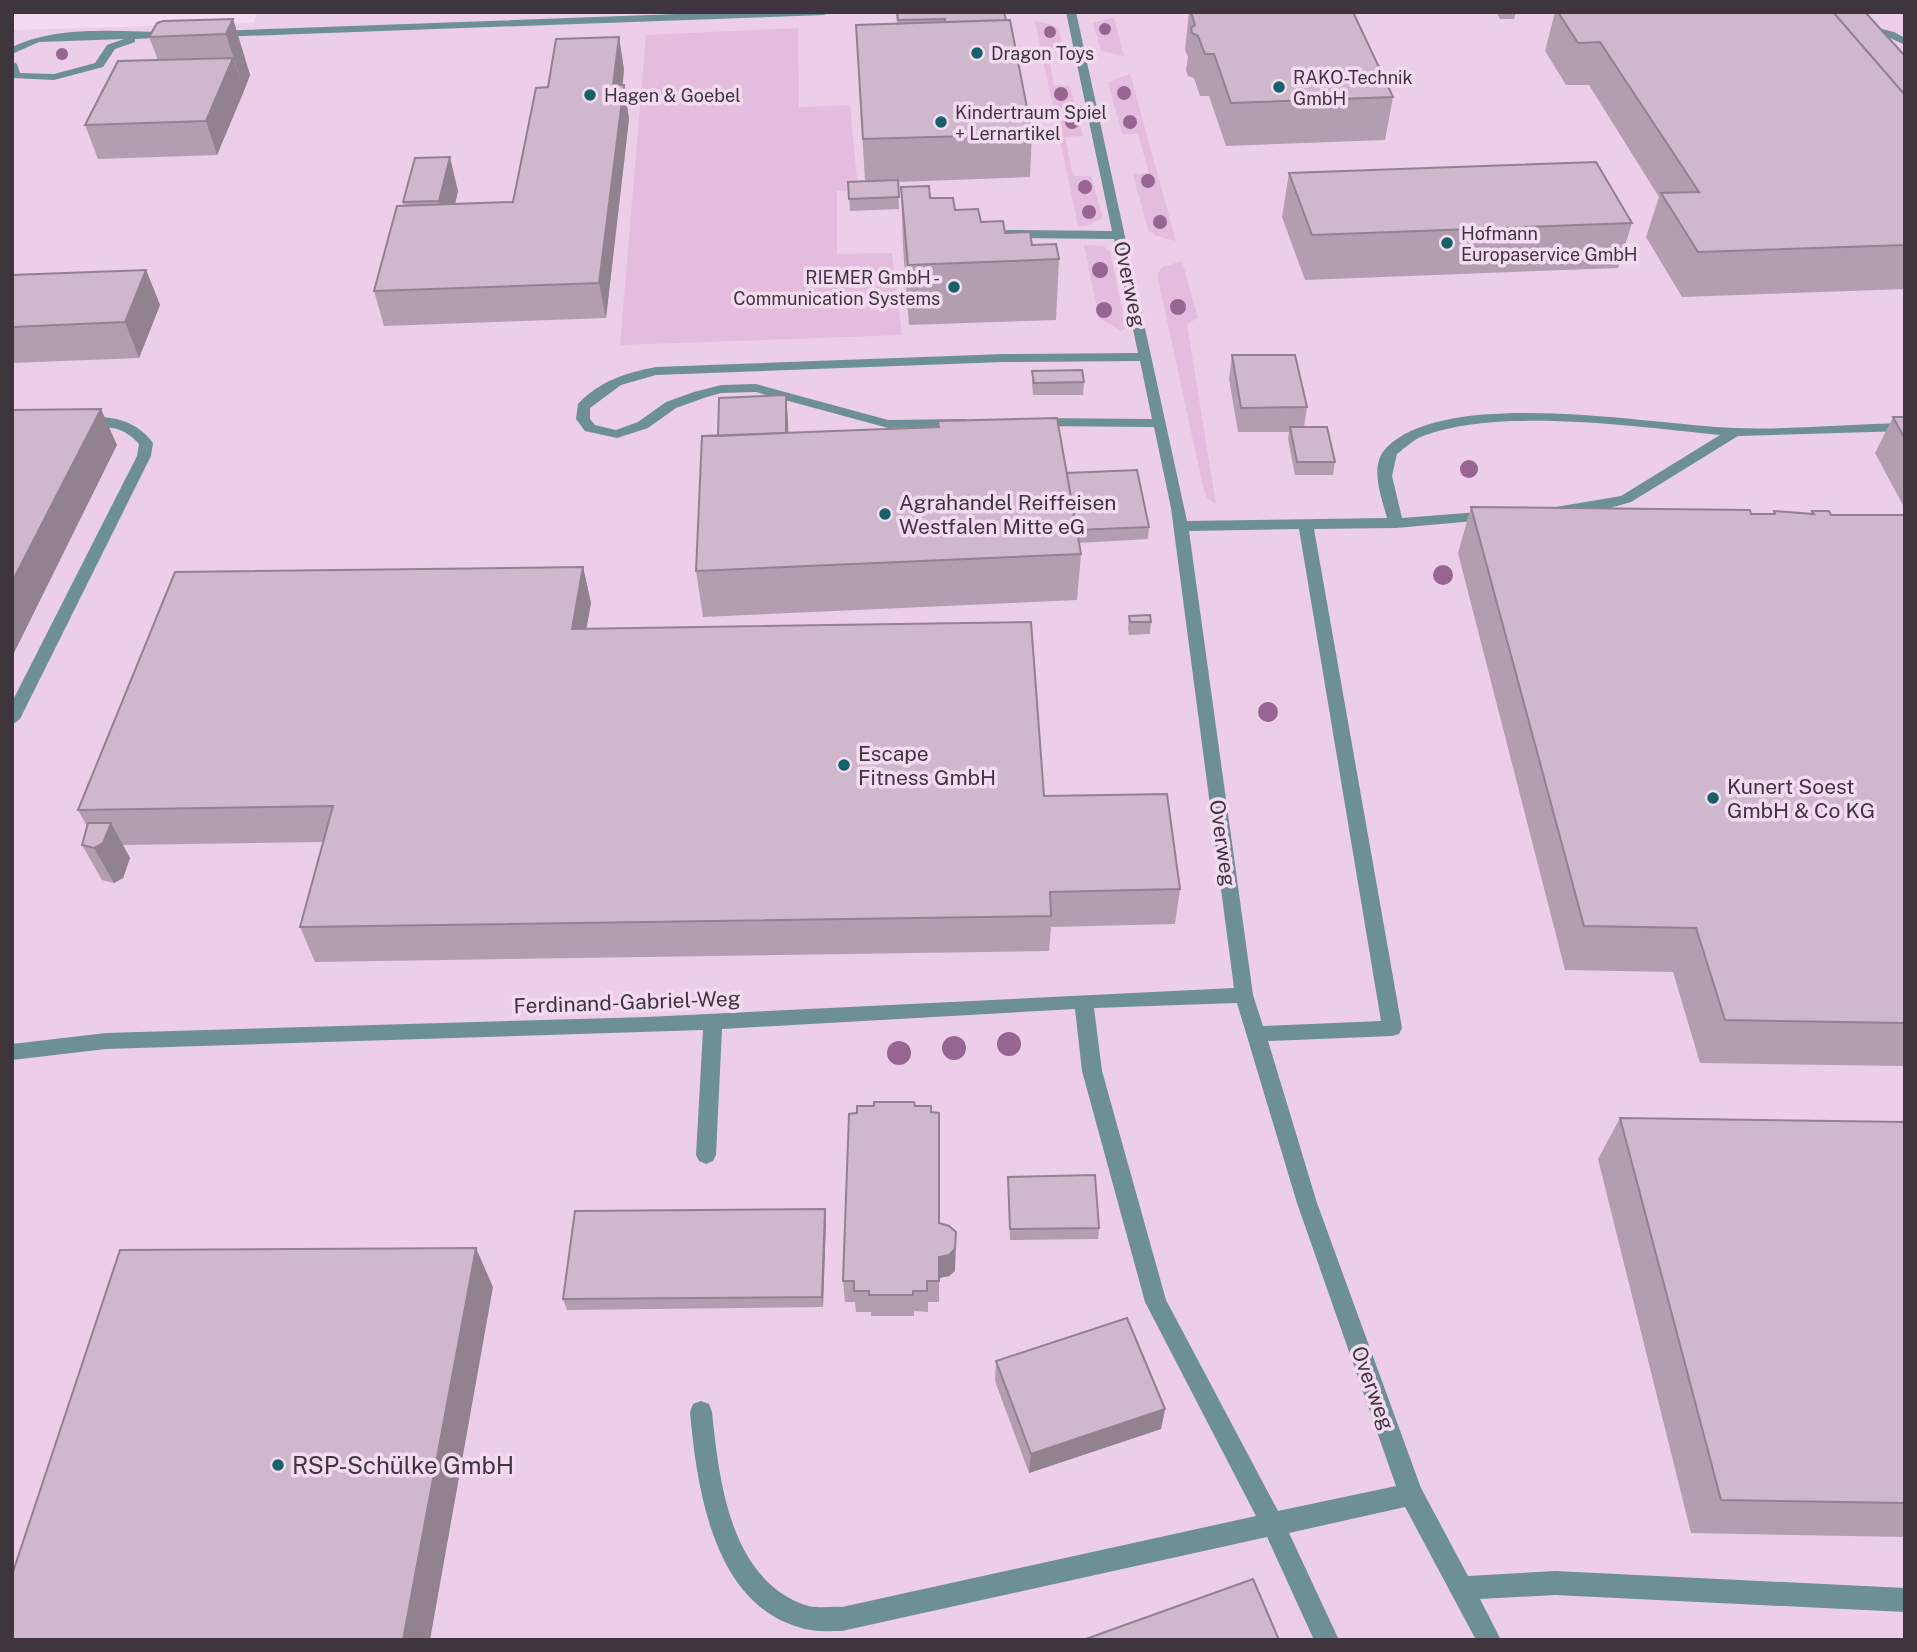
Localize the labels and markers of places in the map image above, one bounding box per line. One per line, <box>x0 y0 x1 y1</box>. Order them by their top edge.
place label: Dragon Toys <box>991 43 1094 64</box>
marker: Dragon Toys <box>969 45 985 61</box>
place label: RAKO-Technik GmbH <box>1293 67 1413 109</box>
marker: RAKO-Technik GmbH <box>1271 79 1287 95</box>
place label: Hagen & Goebel <box>604 85 741 106</box>
marker: Hagen & Goebel <box>582 87 598 103</box>
place label: Kindertraum Spiel + Lernartikel <box>955 102 1107 144</box>
marker: Kindertraum Spiel + Lernartikel <box>933 114 949 130</box>
place label: Hofmann Europaservice GmbH <box>1461 223 1638 265</box>
marker: Hofmann Europaservice GmbH <box>1439 235 1455 251</box>
place label: RIEMER GmbH - Communication Systems <box>733 267 940 309</box>
marker: RIEMER GmbH - Communication Systems <box>946 279 962 295</box>
place label: Agrahandel Reiffeisen Westfalen Mitte eG <box>899 490 1116 539</box>
marker: Agrahandel Reiffeisen Westfalen Mitte eG <box>877 506 893 522</box>
place label: Escape Fitness GmbH <box>858 741 996 790</box>
marker: Escape Fitness GmbH <box>836 757 852 773</box>
place label: Kunert Soest GmbH & Co KG <box>1727 774 1875 823</box>
marker: Kunert Soest GmbH & Co KG <box>1705 790 1721 806</box>
place label: RSP-Schülke GmbH <box>292 1451 514 1479</box>
marker: RSP-Schülke GmbH <box>270 1457 286 1473</box>

